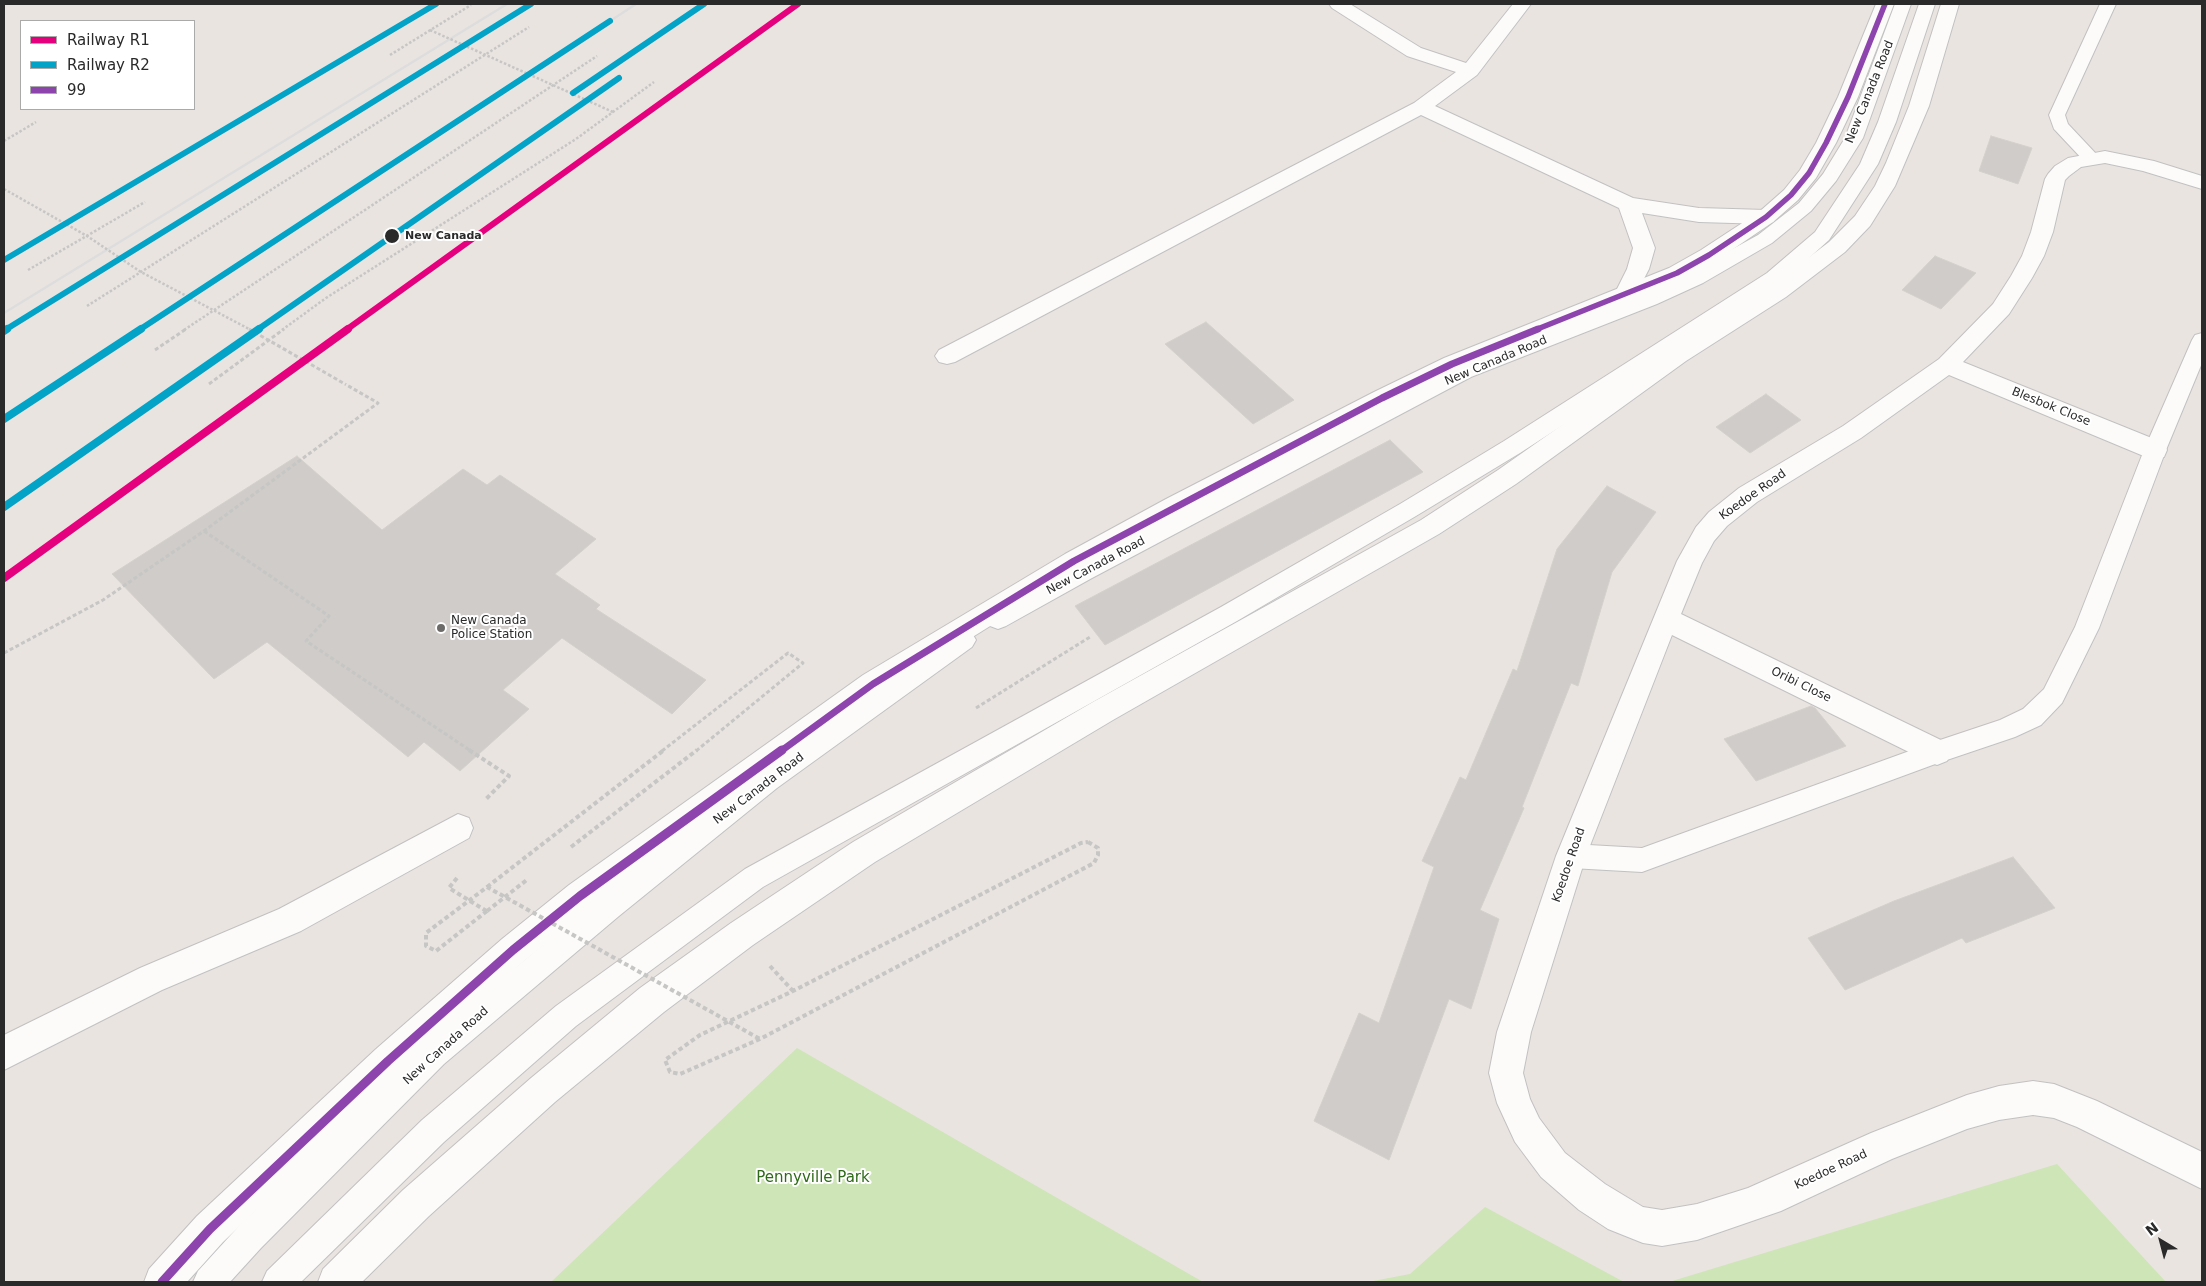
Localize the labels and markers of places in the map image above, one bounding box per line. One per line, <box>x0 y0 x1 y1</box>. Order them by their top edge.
marker: New Canada <box>383 227 401 245</box>
place label: New Canada <box>405 229 482 243</box>
place label: New Canada Police Station <box>451 614 532 642</box>
marker: New Canada Police Station <box>435 622 447 634</box>

